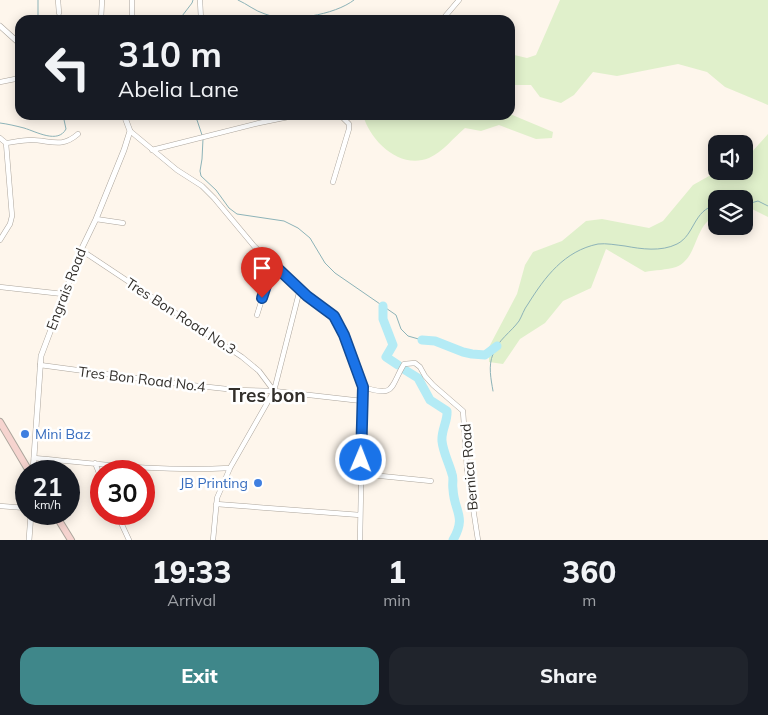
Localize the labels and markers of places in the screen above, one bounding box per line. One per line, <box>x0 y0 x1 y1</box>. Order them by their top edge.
pin <box>241 247 283 298</box>
place label: Mini Baz <box>35 425 91 443</box>
marker: Mini Baz <box>19 428 31 440</box>
place label: JB Printing <box>180 474 248 492</box>
marker: JB Printing <box>252 477 264 489</box>

